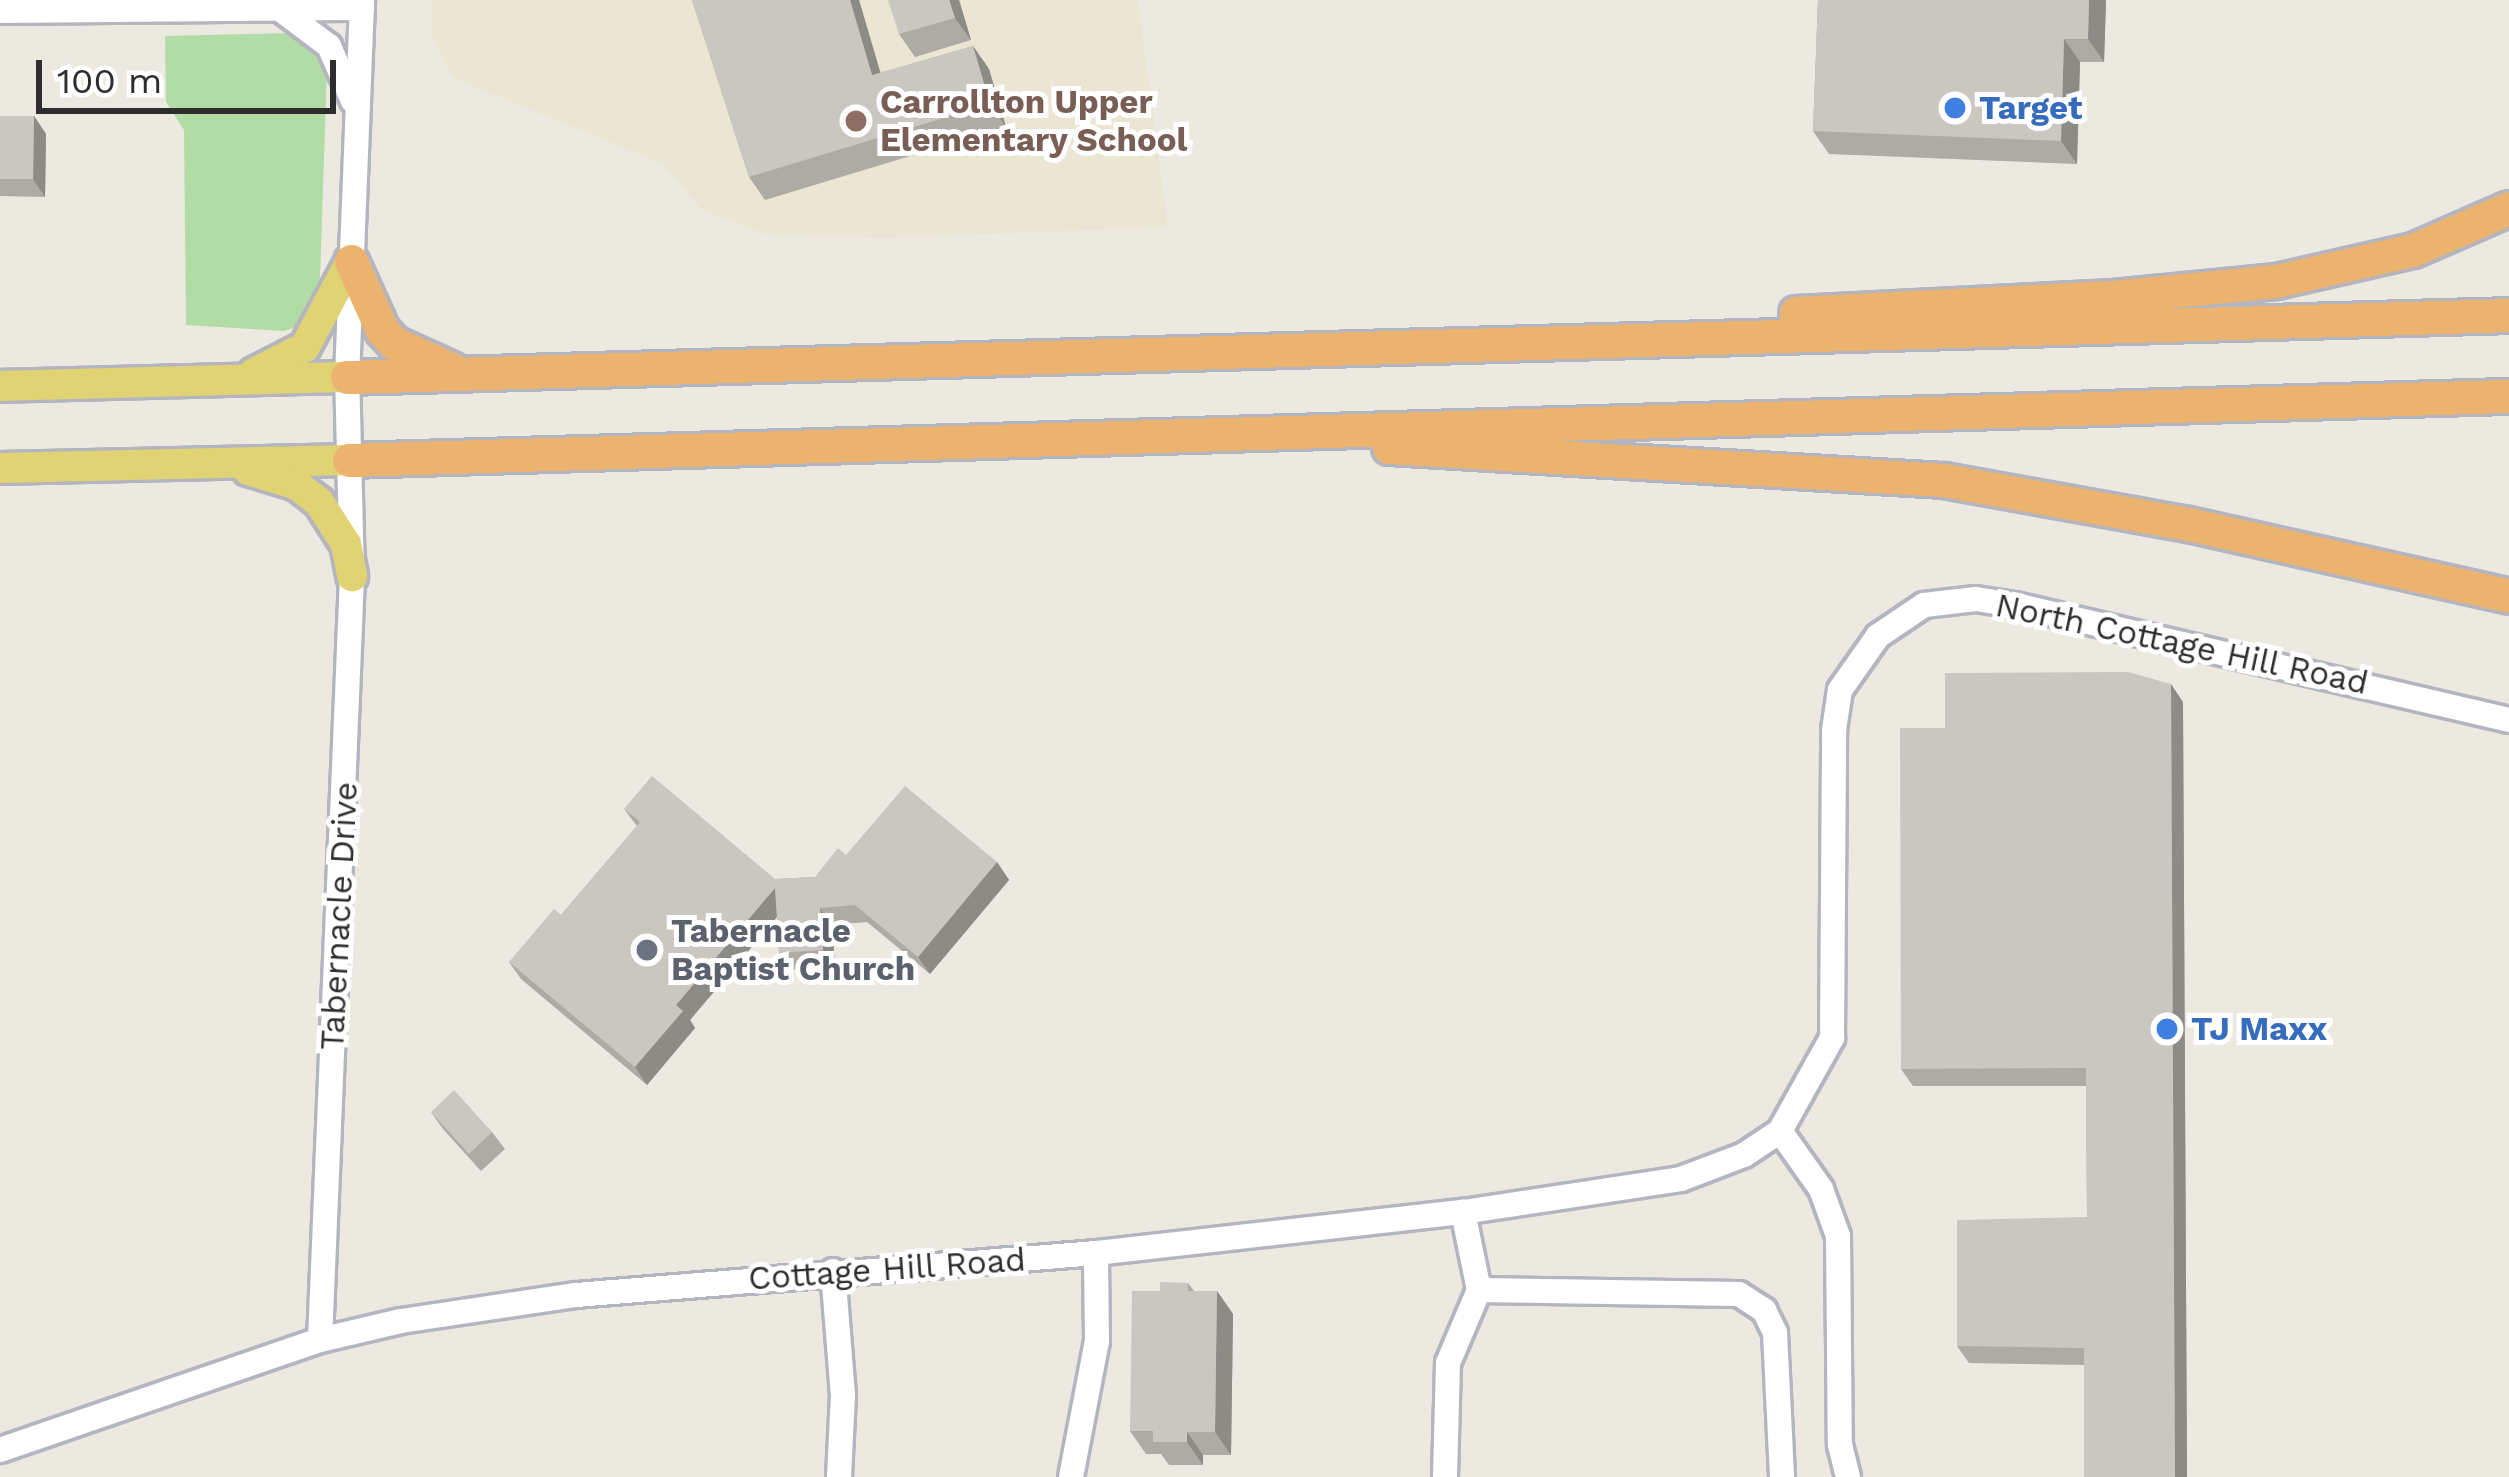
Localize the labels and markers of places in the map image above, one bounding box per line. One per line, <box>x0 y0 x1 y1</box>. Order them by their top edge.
place label: Carrollton Upper Elementary School <box>880 82 1188 160</box>
place label: Target <box>1979 88 2082 128</box>
marker: Target <box>1942 95 1968 121</box>
marker: Carrollton Upper Elementary School <box>843 108 869 134</box>
place label: Tabernacle Baptist Church <box>671 911 915 989</box>
marker: Tabernacle Baptist Church <box>634 937 660 963</box>
place label: TJ Maxx <box>2191 1009 2327 1049</box>
marker: TJ Maxx <box>2154 1016 2180 1042</box>

